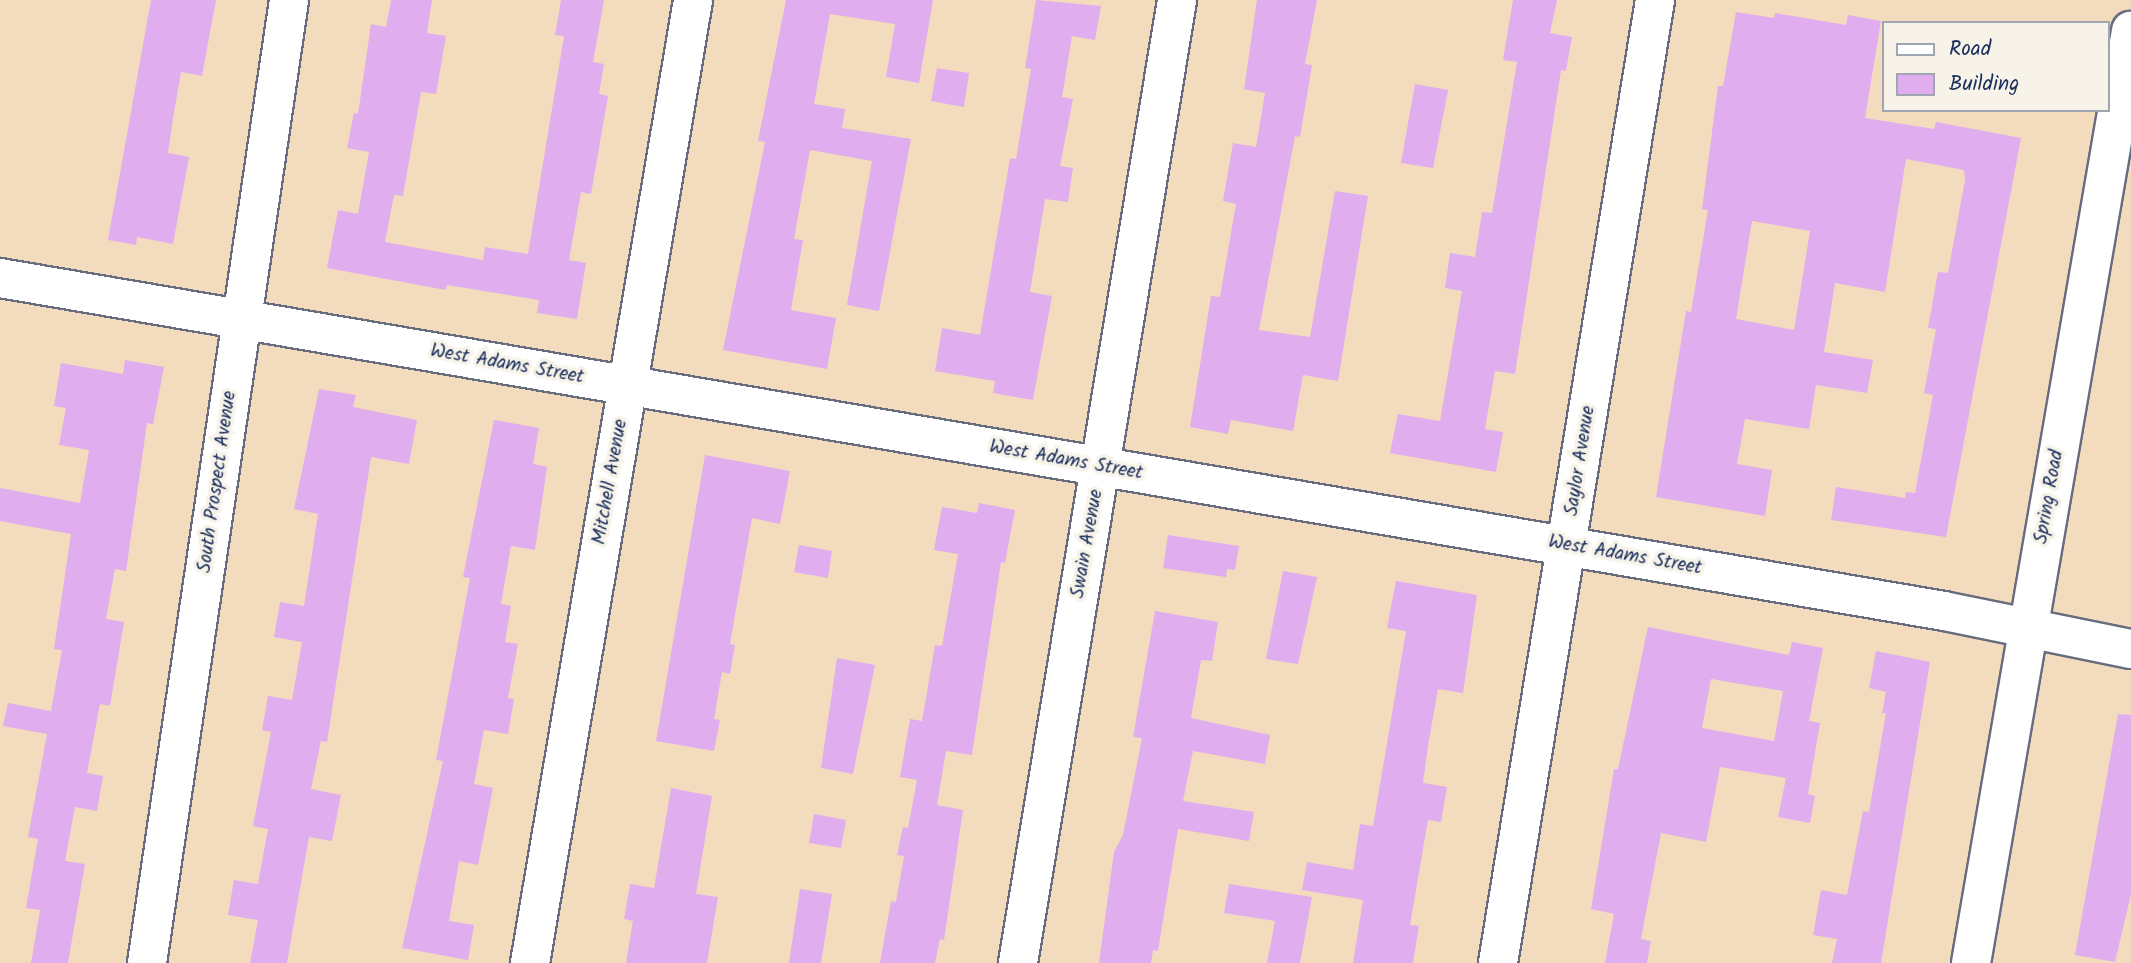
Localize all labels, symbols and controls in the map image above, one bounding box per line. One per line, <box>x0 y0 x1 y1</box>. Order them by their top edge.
legend <box>1882 21 2110 112</box>
text: Road <box>1949 33 1991 66</box>
text: Building <box>1949 68 2019 101</box>
street label: West Adams Street <box>428 340 586 390</box>
street label: South Prospect Avenue <box>194 390 242 574</box>
street label: Saylor Avenue <box>1561 404 1601 518</box>
street label: Mitchell Avenue <box>589 418 633 546</box>
street label: West Adams Street <box>987 436 1145 486</box>
street label: Spring Road <box>2031 448 2069 546</box>
street label: Swain Avenue <box>1067 488 1109 600</box>
street label: West Adams Street <box>1546 531 1704 581</box>

